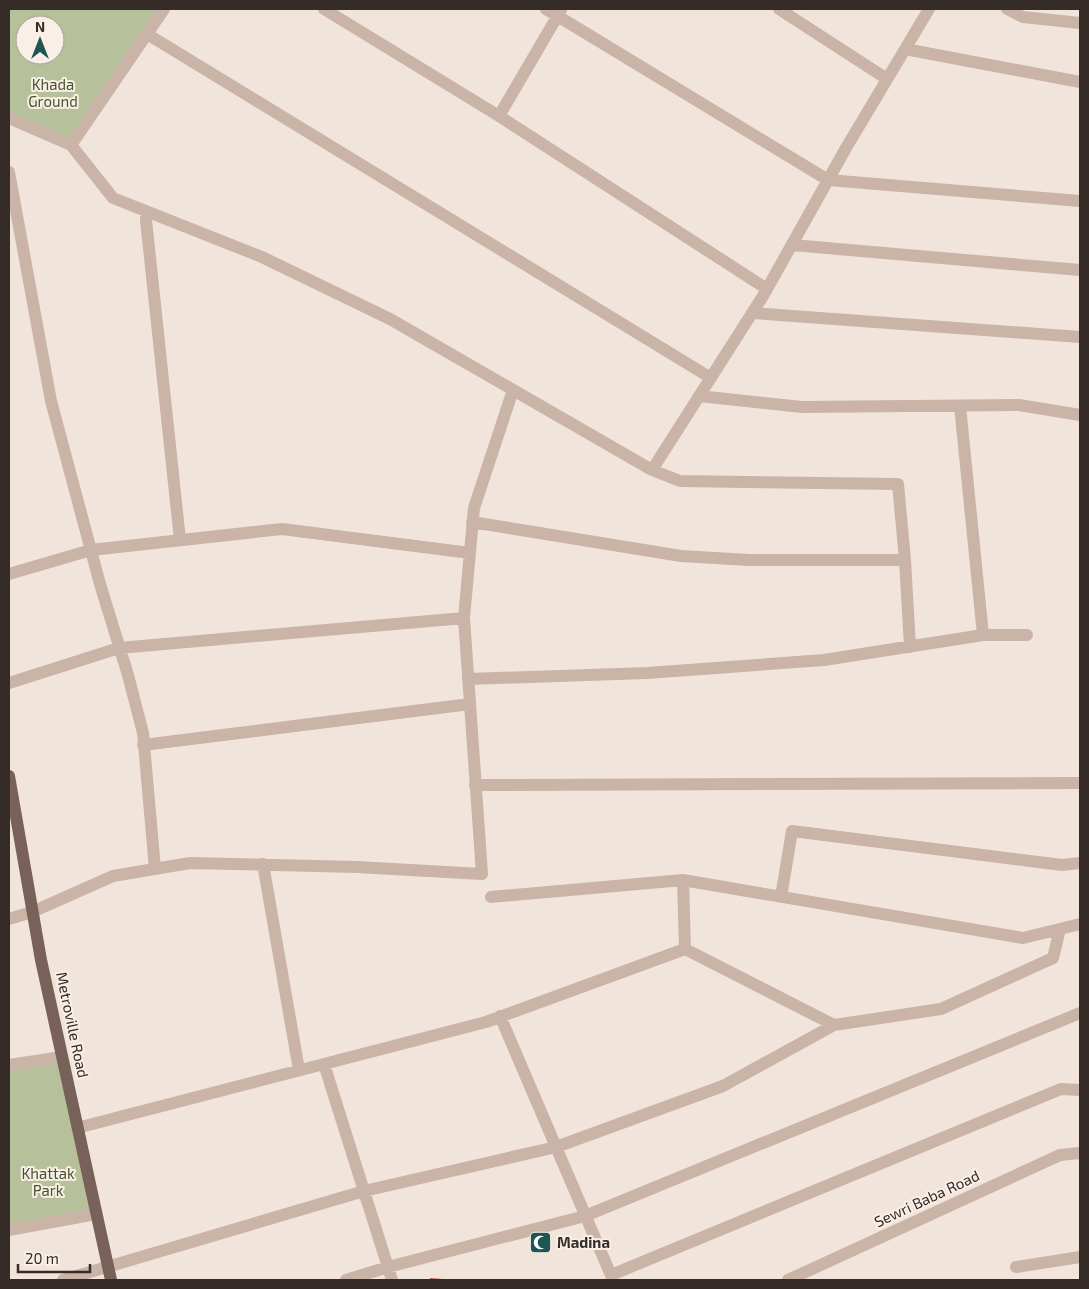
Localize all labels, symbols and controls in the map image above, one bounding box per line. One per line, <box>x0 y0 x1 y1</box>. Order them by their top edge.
north arrow <box>15 15 65 65</box>
text: N <box>35 18 45 35</box>
park label: Khada Ground <box>28 75 78 110</box>
street label: Metroville Road <box>53 970 93 1079</box>
park label: Khattak Park <box>21 1164 75 1199</box>
street label: Sewri Baba Road <box>871 1166 982 1230</box>
mosque icon: Madina <box>529 1231 553 1255</box>
place label: Madina <box>557 1233 610 1251</box>
scale bar <box>18 1242 90 1274</box>
text: 20 m <box>25 1249 59 1267</box>

